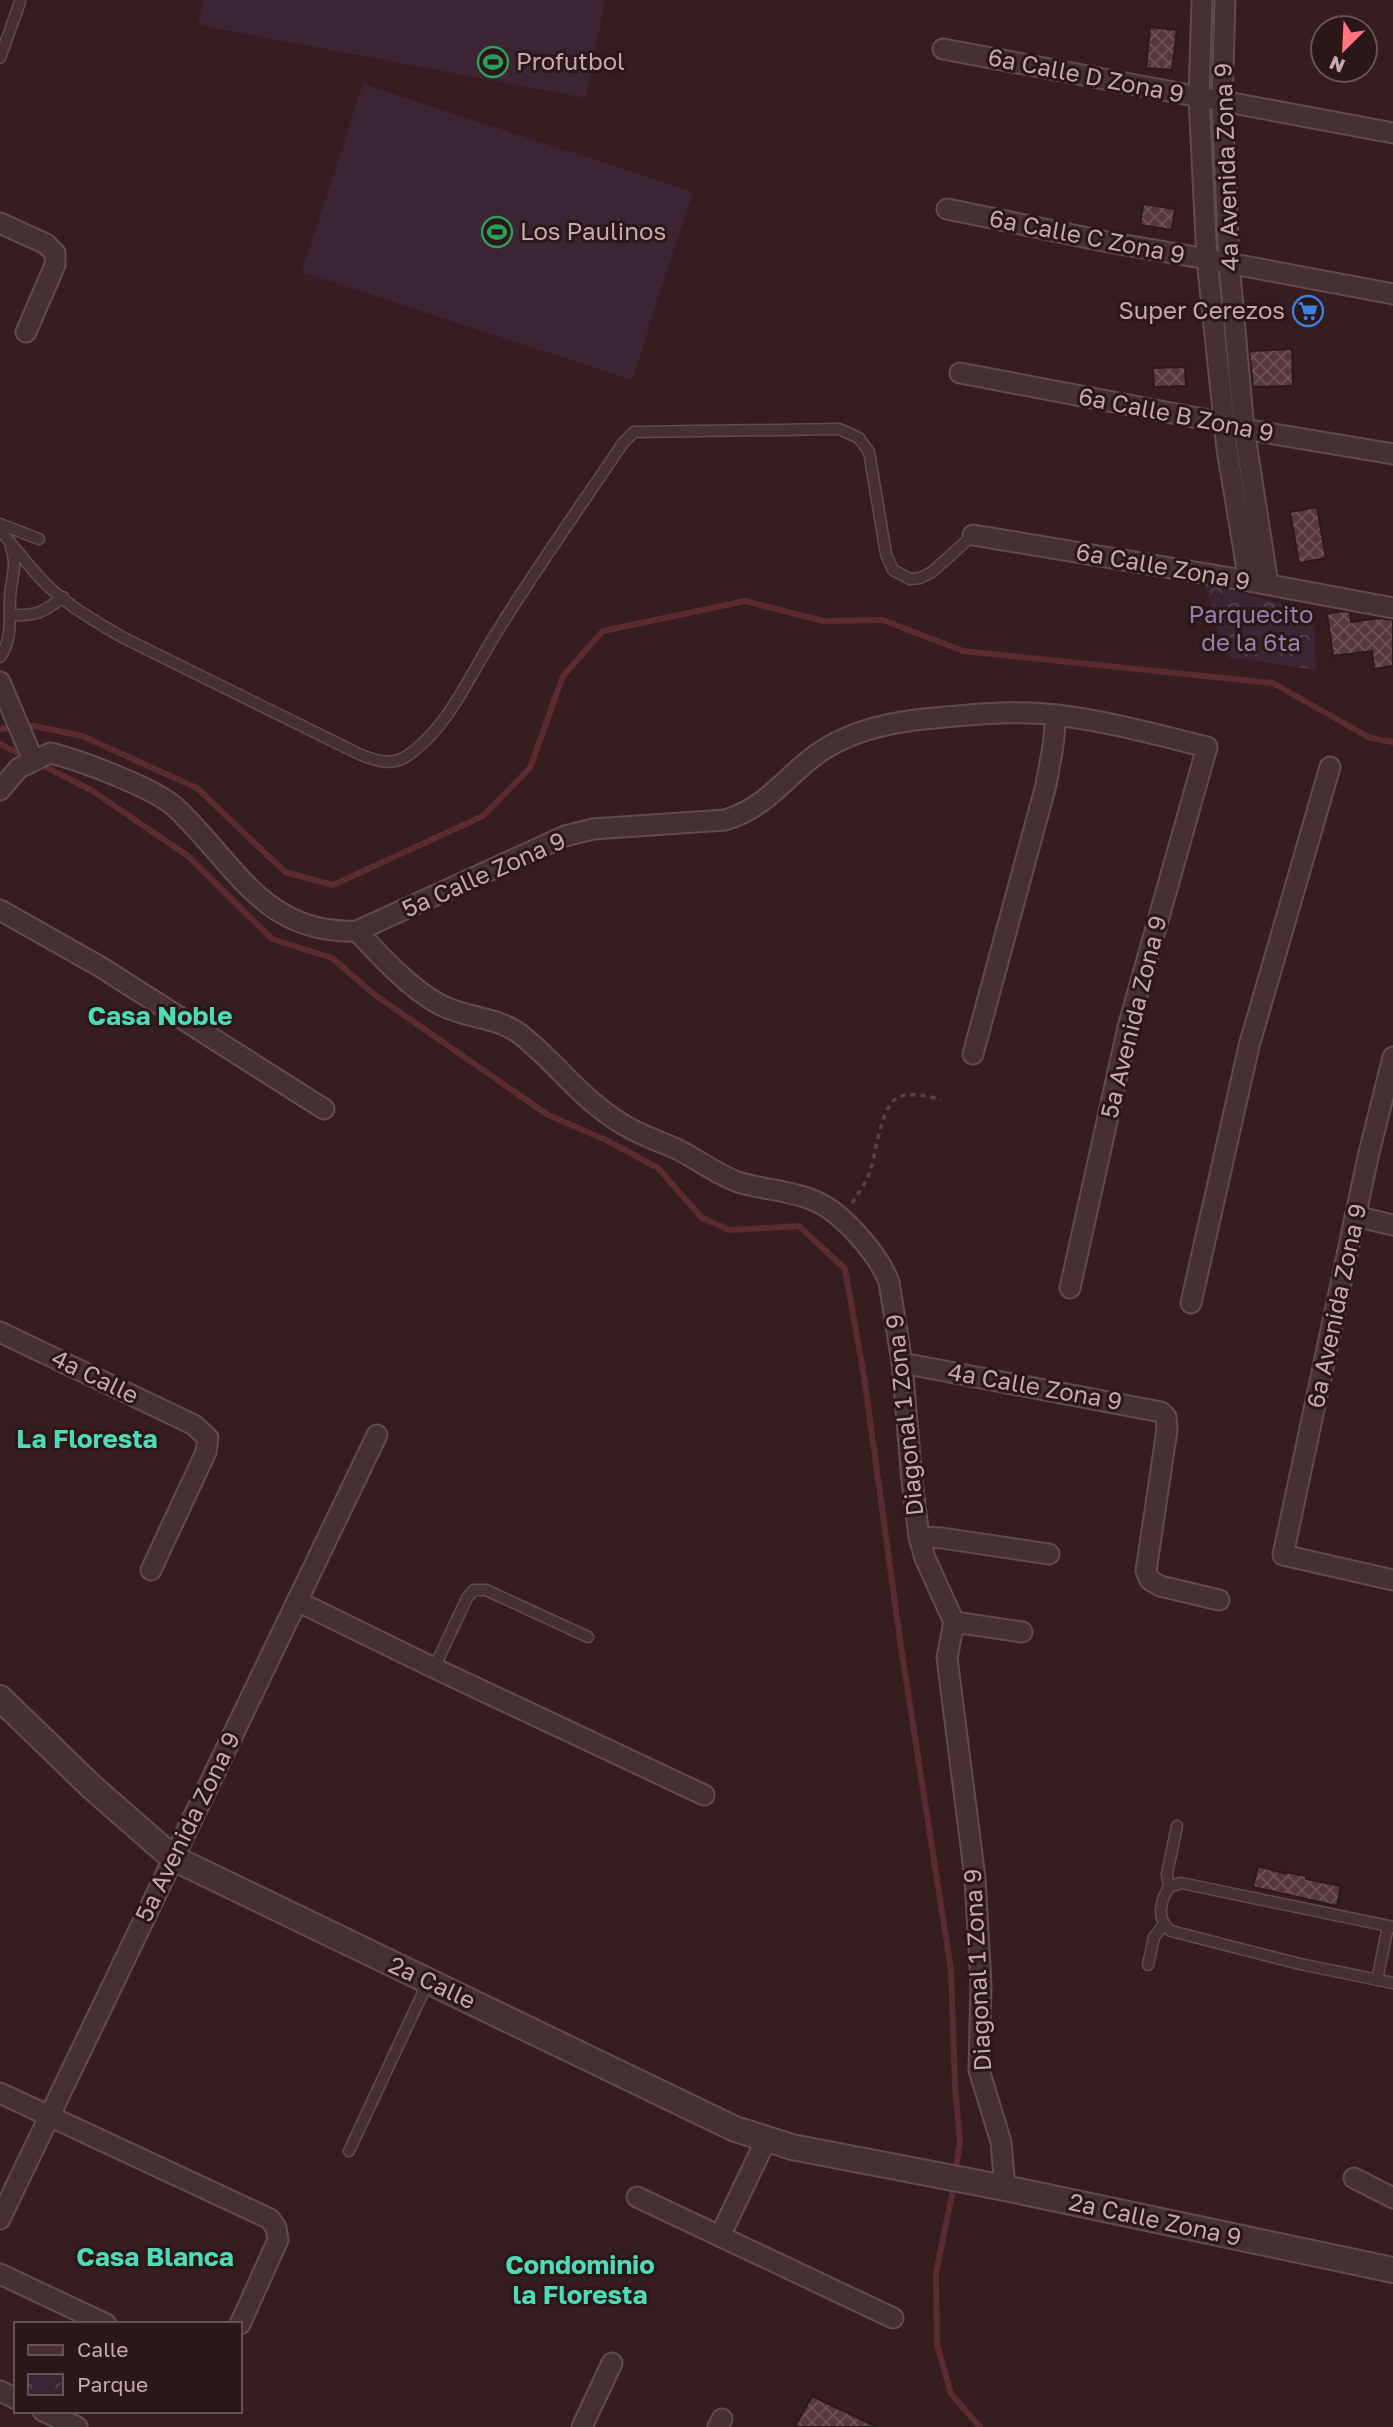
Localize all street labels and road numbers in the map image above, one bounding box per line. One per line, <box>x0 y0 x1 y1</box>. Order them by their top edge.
street label: 6a Calle D Zona 9 <box>986 41 1187 108</box>
street label: 4a Avenida Zona 9 <box>1207 62 1244 272</box>
street label: 6a Calle C Zona 9 <box>987 202 1187 269</box>
street label: 6a Calle B Zona 9 <box>1076 380 1276 447</box>
street label: 6a Calle Zona 9 <box>1074 536 1253 595</box>
street label: 5a Calle Zona 9 <box>397 825 569 923</box>
street label: 5a Avenida Zona 9 <box>1093 912 1172 1121</box>
street label: 6a Avenida Zona 9 <box>1300 1201 1371 1411</box>
street label: Diagonal 1 Zona 9 <box>878 1313 929 1517</box>
street label: 4a Calle <box>47 1342 144 1409</box>
street label: 4a Calle Zona 9 <box>946 1356 1125 1415</box>
street label: 5a Avenida Zona 9 <box>128 1727 245 1926</box>
street label: Diagonal 1 Zona 9 <box>957 1868 996 2072</box>
street label: 2a Calle <box>385 1949 481 2014</box>
street label: 2a Calle Zona 9 <box>1066 2186 1244 2251</box>

